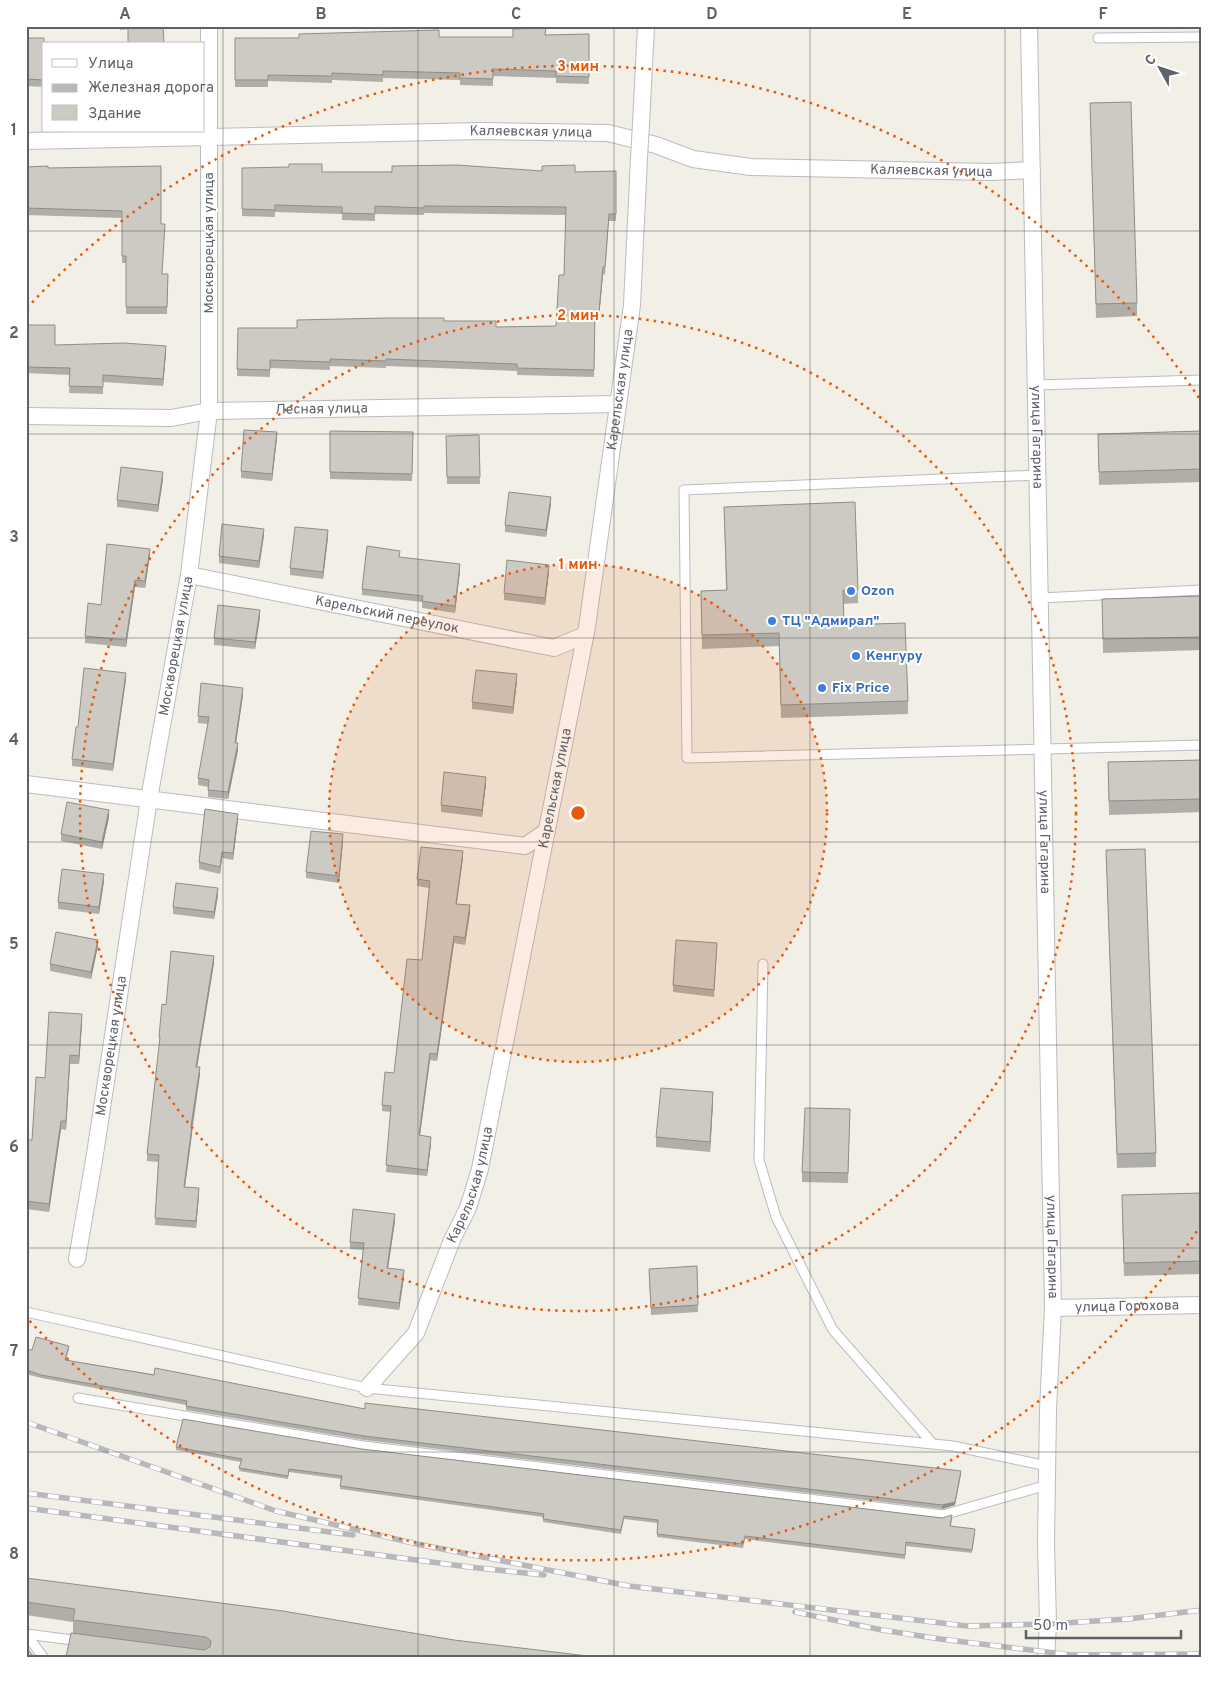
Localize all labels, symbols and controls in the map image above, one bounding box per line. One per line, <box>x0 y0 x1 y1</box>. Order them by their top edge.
text: A <box>119 5 131 25</box>
text: B <box>315 5 327 25</box>
text: C <box>511 5 521 25</box>
text: D <box>706 5 718 25</box>
text: E <box>902 5 912 25</box>
text: F <box>1098 5 1108 25</box>
legend <box>42 42 205 132</box>
north arrow <box>1136 42 1186 92</box>
text: С <box>1142 52 1161 70</box>
text: Улица <box>88 55 133 74</box>
text: 3 мин <box>557 58 599 77</box>
text: Железная дорога <box>88 79 214 98</box>
text: Здание <box>88 105 141 124</box>
text: 1 <box>11 121 17 141</box>
street label: Каляевская улица <box>469 122 592 141</box>
street label: Каляевская улица <box>870 161 993 181</box>
street label: Москворецкая улица <box>201 172 218 314</box>
text: 2 мин <box>557 307 599 326</box>
text: 2 <box>9 324 19 344</box>
street label: Карельская улица <box>603 328 637 451</box>
street label: улица Гагарина <box>1027 385 1046 489</box>
street label: Лесная улица <box>275 400 368 418</box>
text: 3 <box>9 528 19 548</box>
text: 1 мин <box>559 556 597 575</box>
street label: Москворецкая улица <box>156 575 197 717</box>
place label: Ozon <box>861 583 894 600</box>
marker: Ozon <box>845 585 857 597</box>
street label: Карельский переулок <box>314 592 461 637</box>
place label: ТЦ "Адмирал" <box>782 613 880 630</box>
marker: ТЦ "Адмирал" <box>766 615 778 627</box>
place label: Кенгуру <box>866 648 923 665</box>
marker: Кенгуру <box>850 650 862 662</box>
place label: Fix Price <box>832 680 890 697</box>
marker: Fix Price <box>816 682 828 694</box>
street label: Карельская улица <box>535 727 575 850</box>
text: 4 <box>9 731 19 751</box>
street label: улица Гагарина <box>1035 790 1054 894</box>
centre of rings <box>569 804 587 822</box>
text: 5 <box>9 935 19 955</box>
street label: Москворецкая улица <box>92 975 130 1117</box>
street label: Карельская улица <box>443 1125 497 1246</box>
text: 6 <box>9 1138 19 1158</box>
street label: улица Гагарина <box>1042 1195 1061 1299</box>
street label: улица Горохова <box>1075 1297 1179 1316</box>
text: 7 <box>10 1342 18 1362</box>
text: 8 <box>9 1545 19 1565</box>
scale bar <box>1026 1608 1180 1640</box>
text: 50 m <box>1033 1617 1068 1636</box>

